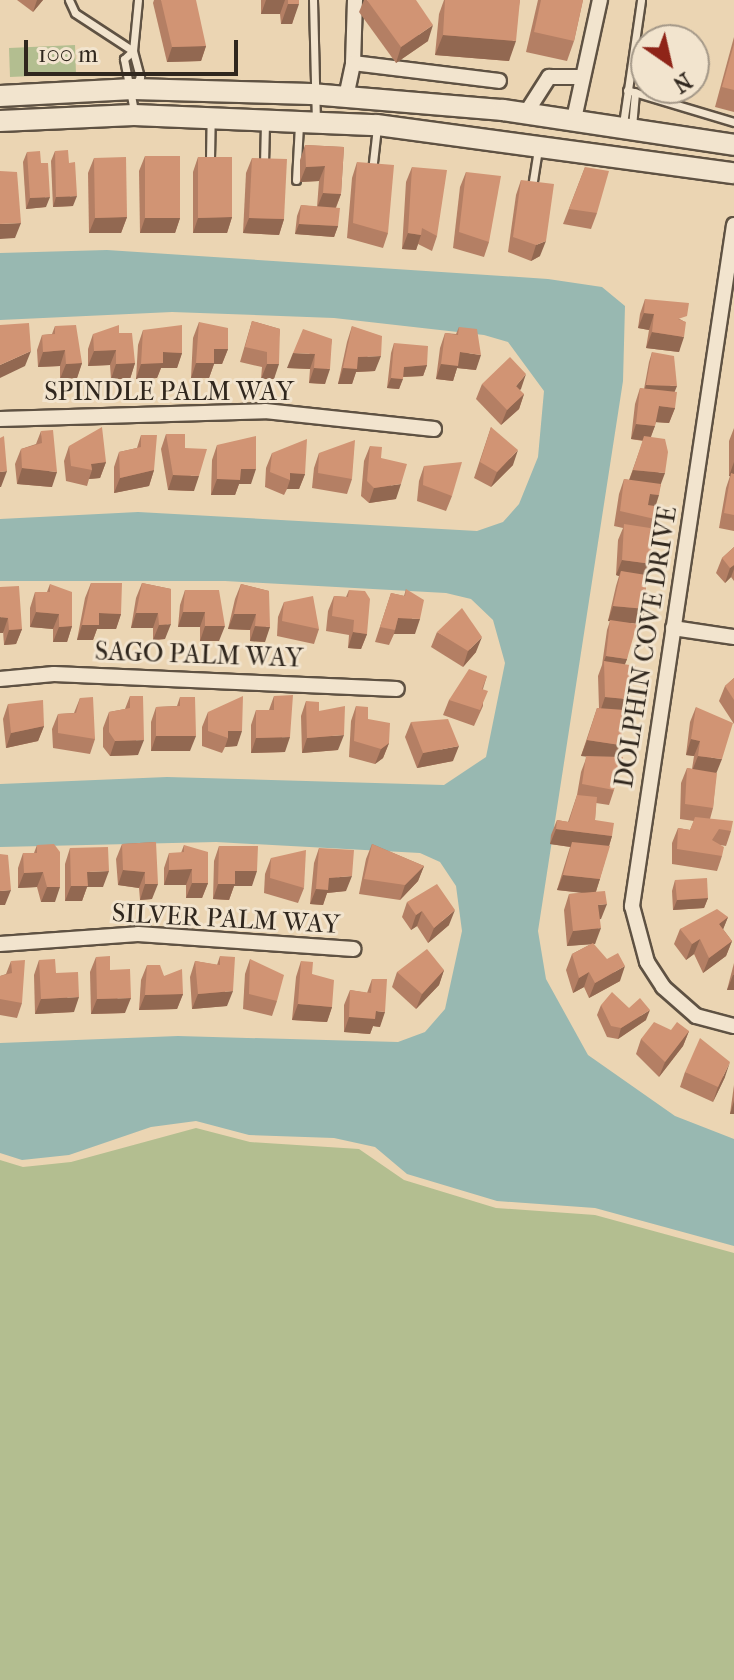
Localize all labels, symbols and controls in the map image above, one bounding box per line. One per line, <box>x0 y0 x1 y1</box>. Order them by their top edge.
scale bar <box>28 24 242 74</box>
north arrow <box>630 24 710 104</box>
text: 100 m <box>38 40 98 68</box>
text: N <box>668 67 697 98</box>
street label: SPINDLE PALM WAY <box>44 376 294 408</box>
street label: DOLPHIN COVE DRIVE <box>608 504 684 790</box>
street label: SAGO PALM WAY <box>94 636 304 674</box>
street label: SILVER PALM WAY <box>111 897 341 941</box>

